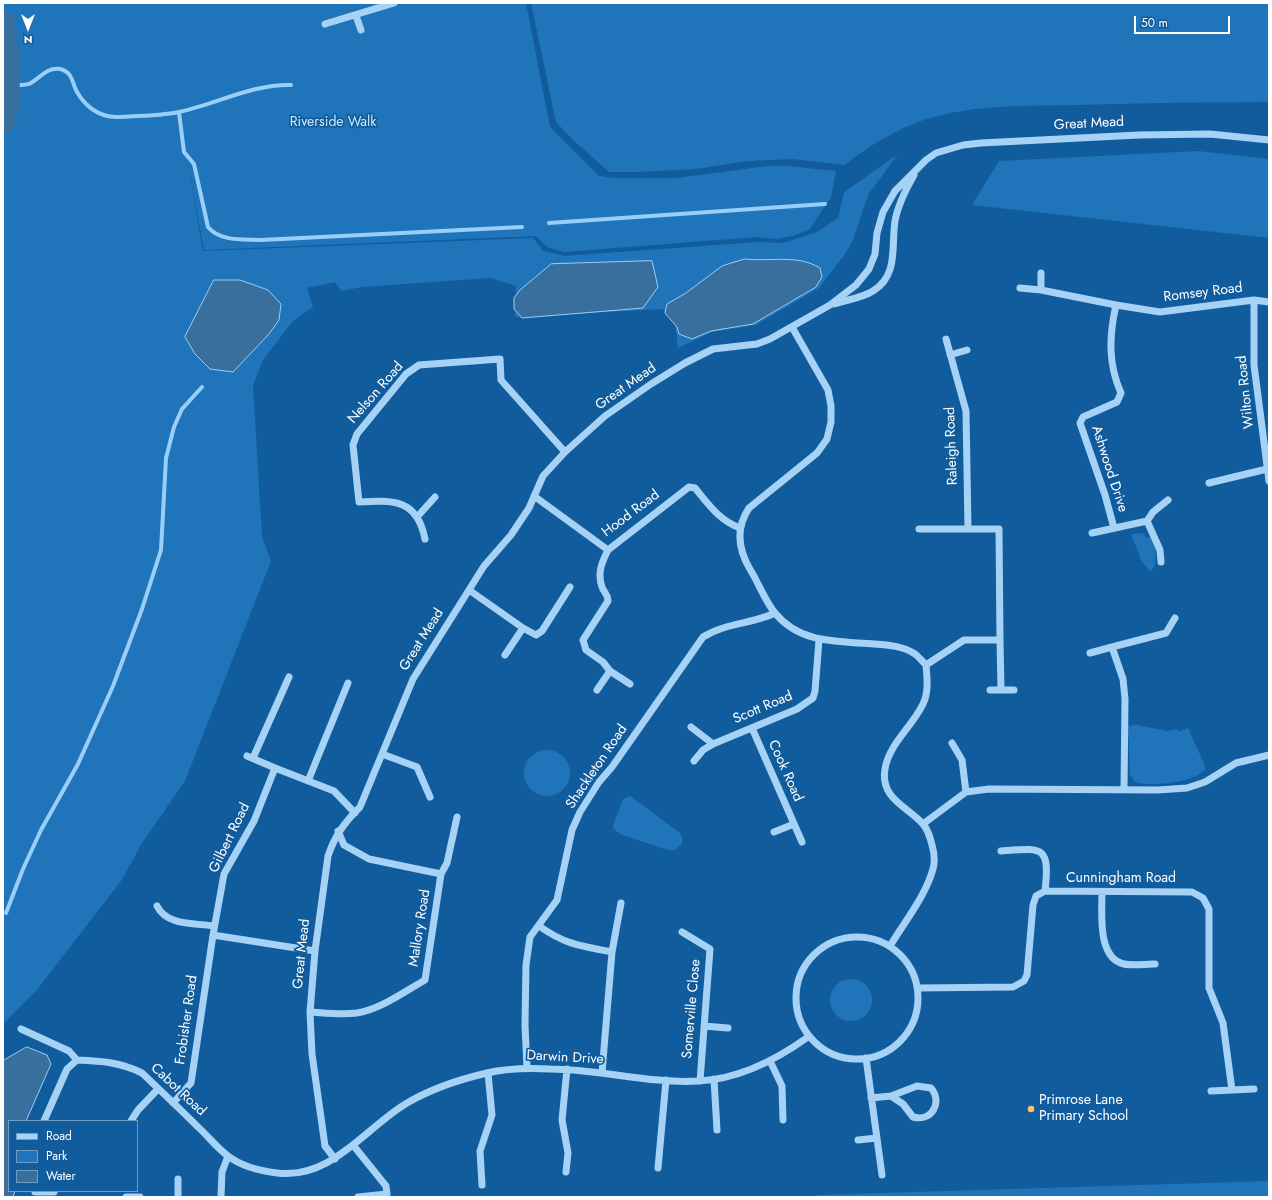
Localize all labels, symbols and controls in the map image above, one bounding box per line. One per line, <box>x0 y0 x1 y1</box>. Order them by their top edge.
north arrow <box>8 8 48 48</box>
scale bar <box>1136 8 1232 34</box>
text: 50 m <box>1141 14 1168 32</box>
text: N <box>24 32 32 48</box>
street label: Great Mead <box>1054 114 1124 134</box>
park label: Riverside Walk <box>290 115 376 131</box>
street label: Romsey Road <box>1162 280 1244 306</box>
street label: Wilton Road <box>1234 355 1258 429</box>
street label: Nelson Road <box>345 359 407 427</box>
street label: Great Mead <box>592 360 660 414</box>
street label: Raleigh Road <box>942 407 962 485</box>
street label: Ashwood Drive <box>1087 424 1131 514</box>
street label: Hood Road <box>599 487 663 541</box>
street label: Great Mead <box>396 606 448 674</box>
street label: Scott Road <box>731 688 795 728</box>
street label: Shackleton Road <box>563 722 631 812</box>
street label: Cook Road <box>764 738 806 804</box>
street label: Gilbert Road <box>206 800 254 876</box>
street label: Cunningham Road <box>1066 871 1176 887</box>
street label: Mallory Road <box>406 888 434 968</box>
street label: Great Mead <box>290 918 314 990</box>
street label: Somerville Close <box>679 959 705 1059</box>
street label: Frobisher Road <box>172 974 202 1066</box>
street label: Darwin Drive <box>526 1048 604 1068</box>
street label: Cabot Road <box>147 1060 209 1120</box>
place label: Primrose Lane Primary School <box>1039 1093 1128 1126</box>
marker: Primrose Lane Primary School <box>1026 1104 1036 1114</box>
legend <box>8 1120 138 1192</box>
text: Road <box>46 1127 72 1145</box>
text: Park <box>46 1147 67 1165</box>
text: Water <box>46 1167 76 1185</box>

